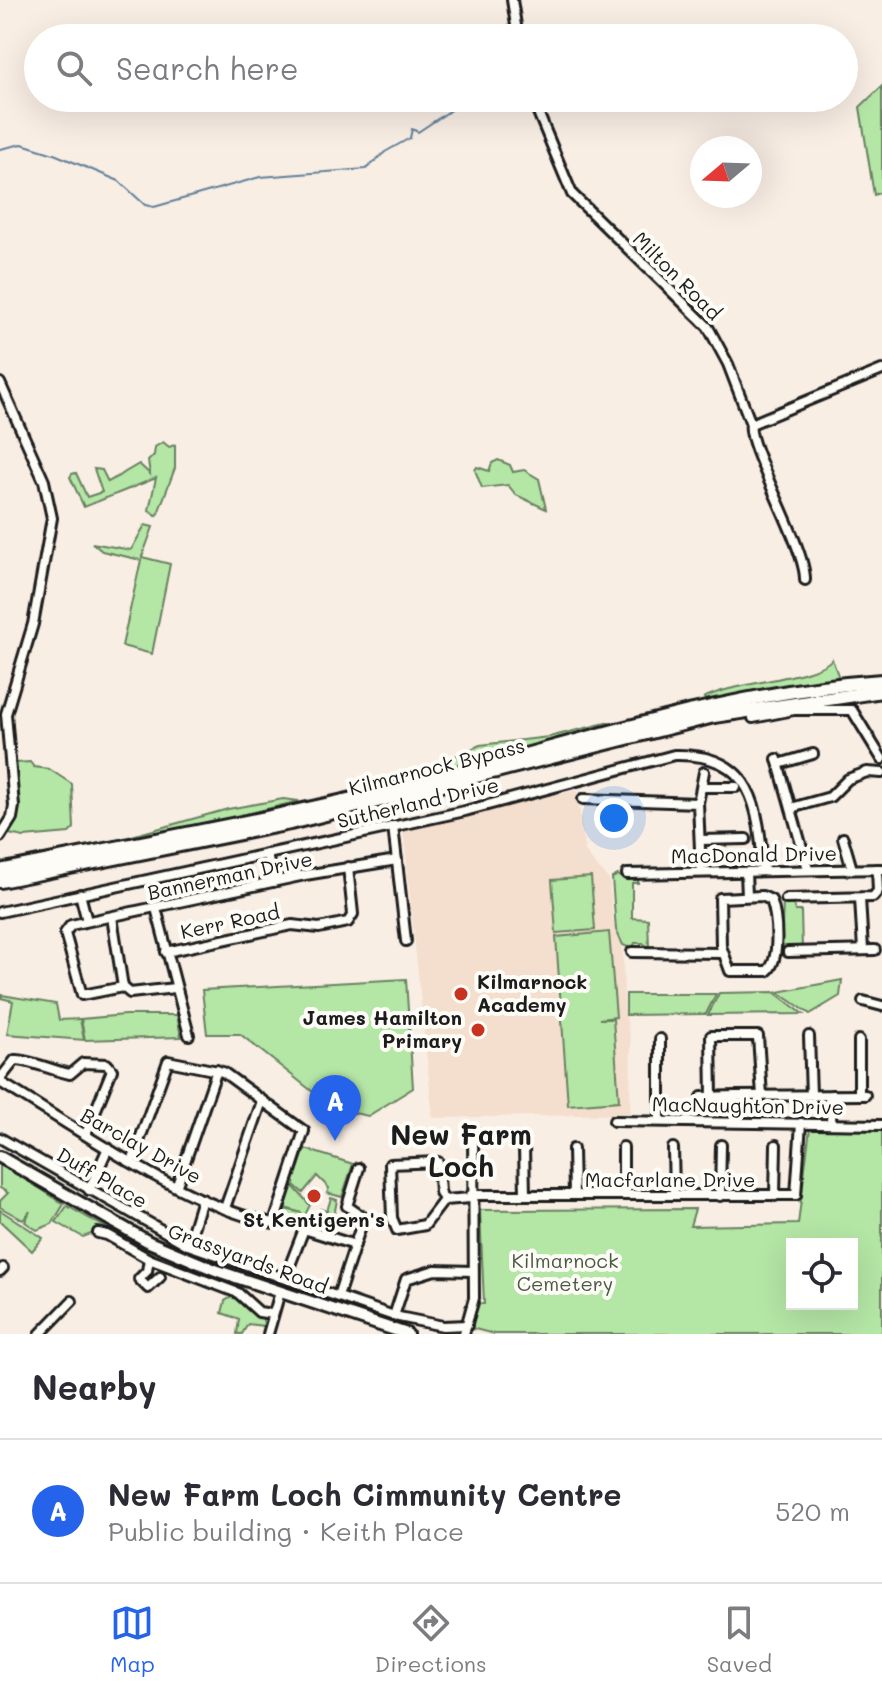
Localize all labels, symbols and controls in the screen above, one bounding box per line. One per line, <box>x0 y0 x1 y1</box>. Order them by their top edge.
search box <box>24 24 858 112</box>
icon: search <box>52 46 96 90</box>
text: Search here <box>116 48 299 88</box>
north arrow <box>690 136 762 208</box>
street label: Milton Road <box>628 225 728 325</box>
street label: Kilmarnock Bypass <box>346 732 527 800</box>
street label: Sutherland Drive <box>334 771 501 833</box>
your location <box>594 798 634 838</box>
street label: MacDonald Drive <box>671 840 837 868</box>
street label: Bannerman Drive <box>145 845 315 905</box>
street label: Kerr Road <box>178 898 282 944</box>
place label: Kilmarnock Academy <box>477 968 587 1017</box>
marker: Kilmarnock Academy <box>452 985 470 1003</box>
place label: James Hamilton Primary <box>303 1004 462 1053</box>
marker: James Hamilton Primary <box>469 1021 487 1039</box>
pin: A <box>309 1075 361 1141</box>
street label: MacNaughton Drive <box>652 1090 844 1120</box>
street label: Barclay Drive <box>77 1101 206 1189</box>
district label: New Farm Loch <box>390 1116 532 1184</box>
street label: Duff Place <box>52 1141 153 1214</box>
street label: Macfarlane Drive <box>585 1166 755 1192</box>
marker: St Kentigern's <box>305 1187 323 1205</box>
place label: St Kentigern's <box>243 1206 385 1232</box>
street label: Grassyards Road <box>165 1217 332 1299</box>
map controls <box>786 1238 858 1310</box>
button: locate <box>786 1238 858 1310</box>
park label: Kilmarnock Cemetery <box>511 1247 619 1296</box>
text: Nearby <box>32 1364 157 1409</box>
text: New Farm Loch Cimmunity Centre <box>108 1474 621 1514</box>
text: A <box>49 1494 67 1528</box>
text: 520 m <box>775 1494 850 1528</box>
text: Public building · Keith Place <box>108 1514 464 1548</box>
tab: Map <box>110 1601 155 1678</box>
tab: Directions <box>375 1601 487 1678</box>
tab: Saved <box>707 1601 772 1678</box>

